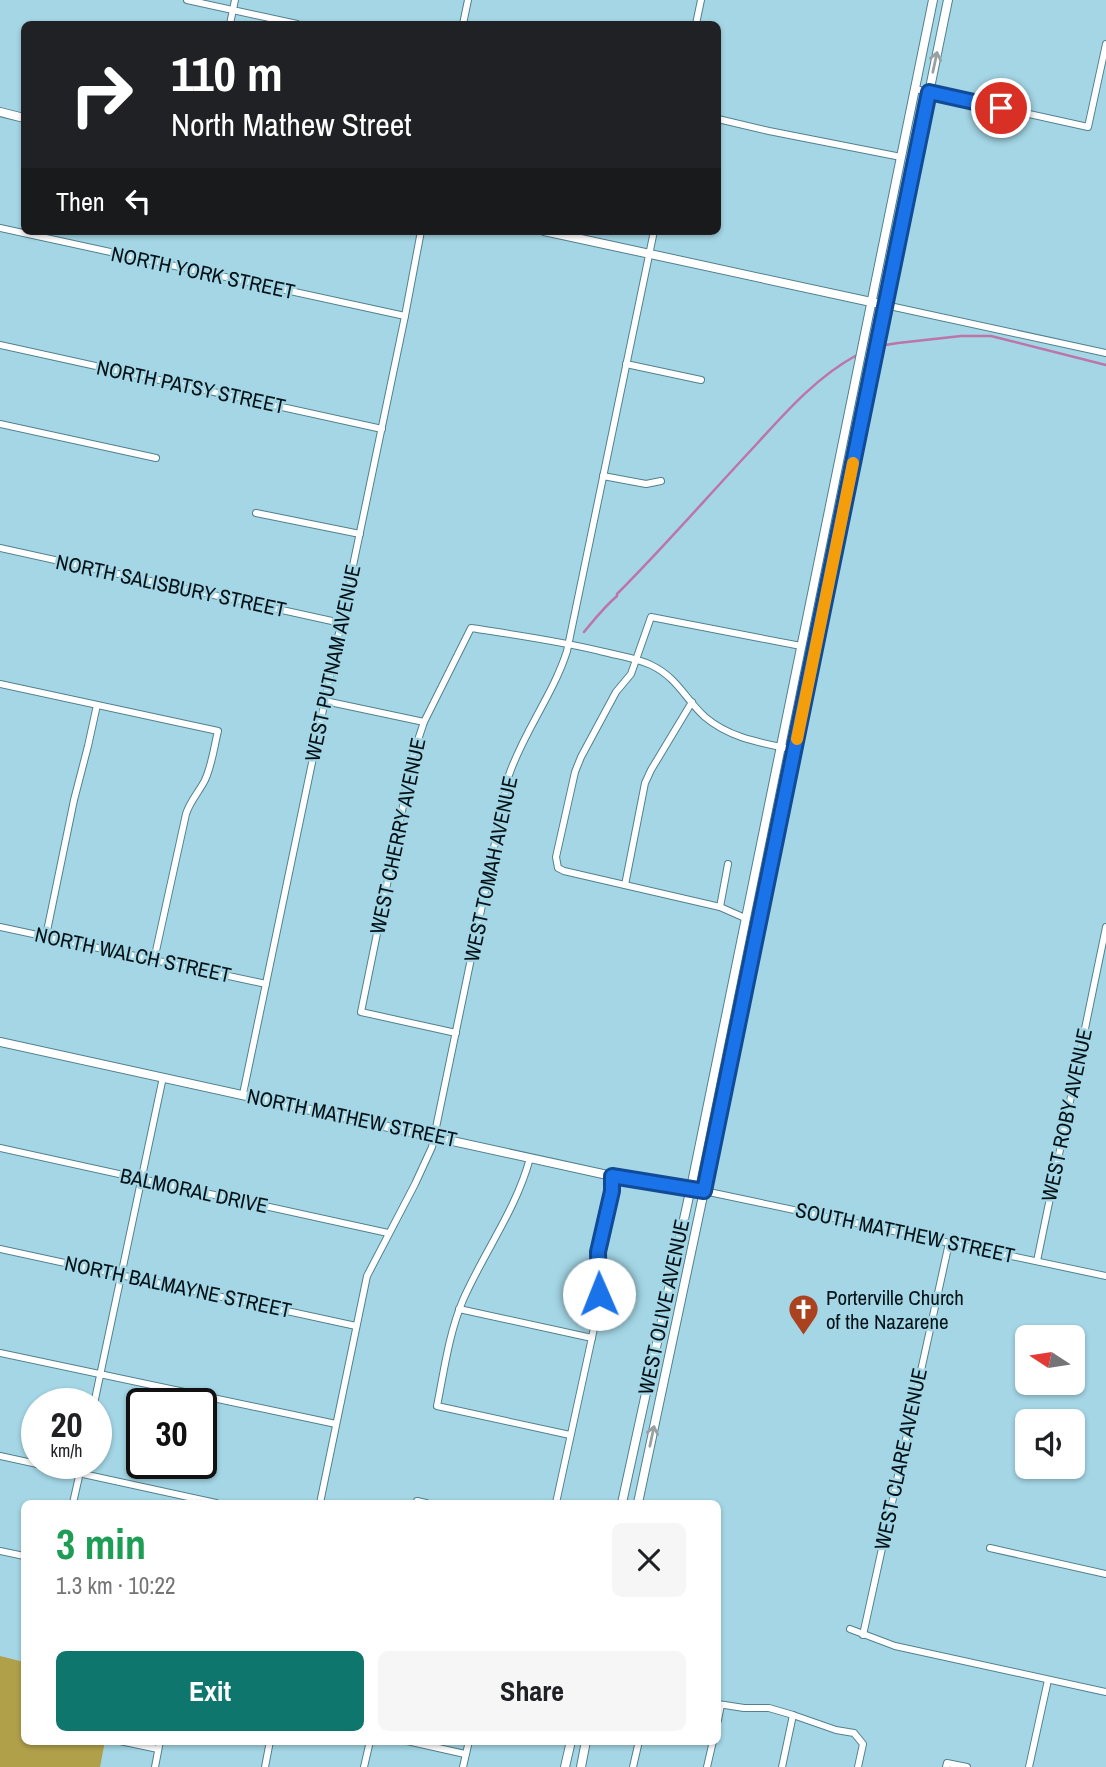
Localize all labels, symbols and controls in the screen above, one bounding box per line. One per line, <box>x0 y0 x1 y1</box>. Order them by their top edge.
text: 110 m <box>171 40 283 106</box>
icon: right <box>56 49 147 140</box>
one-way arrow <box>929 51 943 74</box>
pin <box>971 78 1031 138</box>
icon: arrive <box>982 89 1020 127</box>
text: North Mathew Street <box>171 103 412 146</box>
icon: left <box>119 182 157 220</box>
text: Then <box>56 184 105 219</box>
street label: NORTH YORK STREET <box>109 239 298 306</box>
street label: NORTH PATSY STREET <box>94 352 289 421</box>
street label: NORTH SALISBURY STREET <box>53 547 289 624</box>
street label: WEST PUTNAM AVENUE <box>298 562 368 764</box>
street label: WEST CHERRY AVENUE <box>363 735 432 937</box>
street label: WEST TOMAH AVENUE <box>457 773 524 964</box>
street label: NORTH WALCH STREET <box>32 920 234 990</box>
street label: WEST ROBY AVENUE <box>1034 1026 1099 1204</box>
street label: NORTH MATHEW STREET <box>245 1081 460 1154</box>
street label: BALMORAL DRIVE <box>117 1161 271 1220</box>
street label: SOUTH MATTHEW STREET <box>793 1195 1018 1270</box>
street label: WEST OLIVE AVENUE <box>631 1217 696 1397</box>
street label: NORTH BALMAYNE STREET <box>62 1248 295 1325</box>
position arrow <box>562 1257 636 1331</box>
place label: Porterville Church of the Nazarene <box>826 1283 964 1336</box>
church icon: Porterville Church of the Nazarene <box>786 1293 820 1337</box>
north arrow <box>1015 1325 1085 1395</box>
map controls <box>1015 1325 1085 1479</box>
street label: WEST CLARE AVENUE <box>867 1365 934 1552</box>
speed limit sign: 30 <box>126 1388 217 1479</box>
text: 20 <box>51 1401 82 1448</box>
button: sound <box>1015 1409 1085 1479</box>
one-way arrow <box>645 1425 659 1448</box>
text: km/h <box>51 1438 83 1463</box>
text: 3 min <box>56 1516 146 1572</box>
button: close <box>612 1523 686 1597</box>
text: 1.3 km · 10:22 <box>56 1570 176 1601</box>
button: Exit <box>56 1651 364 1731</box>
button: Share <box>378 1651 686 1731</box>

